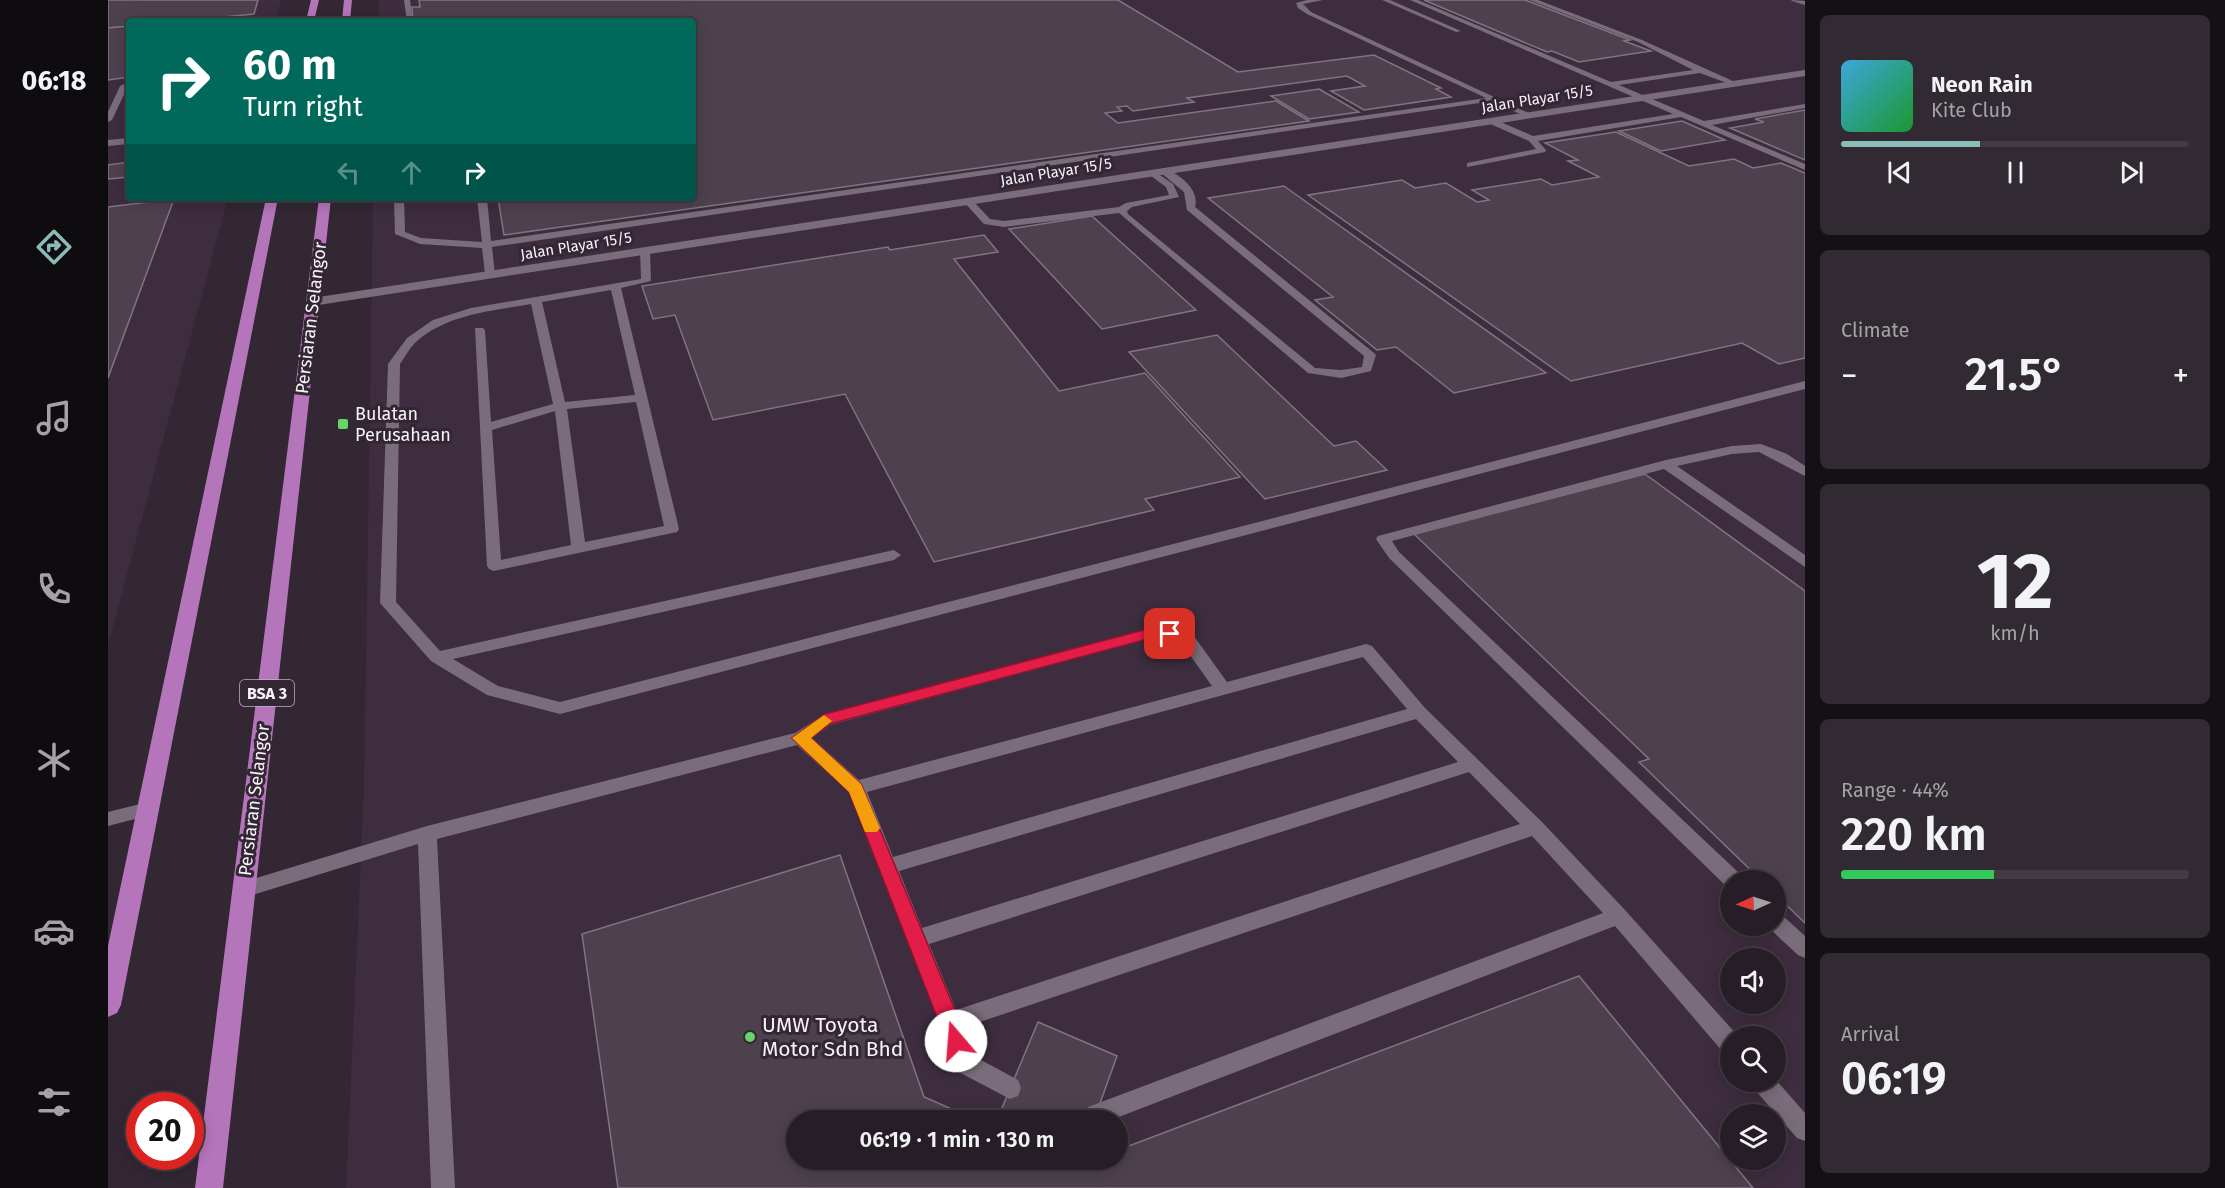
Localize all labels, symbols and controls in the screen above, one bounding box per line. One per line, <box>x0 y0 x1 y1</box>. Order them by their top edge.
text: 60 m <box>243 40 337 90</box>
icon: right <box>144 42 222 120</box>
text: 06:18 <box>22 65 86 97</box>
text: Neon Rain <box>1931 71 2033 98</box>
street label: Jalan Playar 15/5 <box>1480 81 1594 117</box>
text: Turn right <box>243 91 363 123</box>
text: Kite Club <box>1931 98 2012 122</box>
street label: Jalan Playar 15/5 <box>999 154 1113 190</box>
icon: left <box>332 156 365 189</box>
icon: ahead <box>395 156 428 189</box>
icon: right <box>458 156 491 189</box>
icon: previous <box>1883 156 1916 189</box>
icon: pause <box>1999 156 2032 189</box>
icon: next <box>2115 156 2148 189</box>
icon: directions <box>33 226 75 268</box>
street label: Jalan Playar 15/5 <box>519 228 633 264</box>
street label: Persiaran Selangor <box>291 241 331 395</box>
text: Climate <box>1841 318 1909 342</box>
text: 21.5° <box>1965 348 2065 402</box>
text: − <box>1841 356 1858 396</box>
text: + <box>2173 356 2189 396</box>
icon: music <box>33 397 75 439</box>
place label: Bulatan Perusahaan <box>355 403 451 446</box>
marker: Bulatan Perusahaan <box>336 417 350 431</box>
text: 12 <box>1977 535 2053 629</box>
icon: phone <box>33 568 75 610</box>
pin <box>1144 608 1195 659</box>
icon: arrive <box>1153 617 1186 650</box>
text: km/h <box>1990 621 2040 645</box>
road number: BSA 3 <box>240 680 294 706</box>
street label: Persiaran Selangor <box>234 723 274 877</box>
icon: climate <box>33 739 75 781</box>
text: Range · 44% <box>1841 778 1949 802</box>
text: 220 km <box>1841 808 1987 862</box>
north arrow <box>1720 870 1786 936</box>
map controls <box>1720 870 1786 1170</box>
icon: car <box>33 910 75 952</box>
button: sound <box>1720 948 1786 1014</box>
position arrow <box>924 1009 988 1073</box>
place label: UMW Toyota Motor Sdn Bhd <box>762 1012 903 1062</box>
text: Arrival <box>1841 1022 1900 1046</box>
button: search <box>1720 1026 1786 1092</box>
marker: UMW Toyota Motor Sdn Bhd <box>743 1030 757 1044</box>
text: 06:19 <box>1841 1052 1947 1106</box>
icon: filters <box>33 1081 75 1123</box>
speed limit sign: 20 <box>126 1092 204 1170</box>
button: layers <box>1720 1104 1786 1170</box>
text: 06:19 · 1 min · 130 m <box>860 1126 1054 1153</box>

